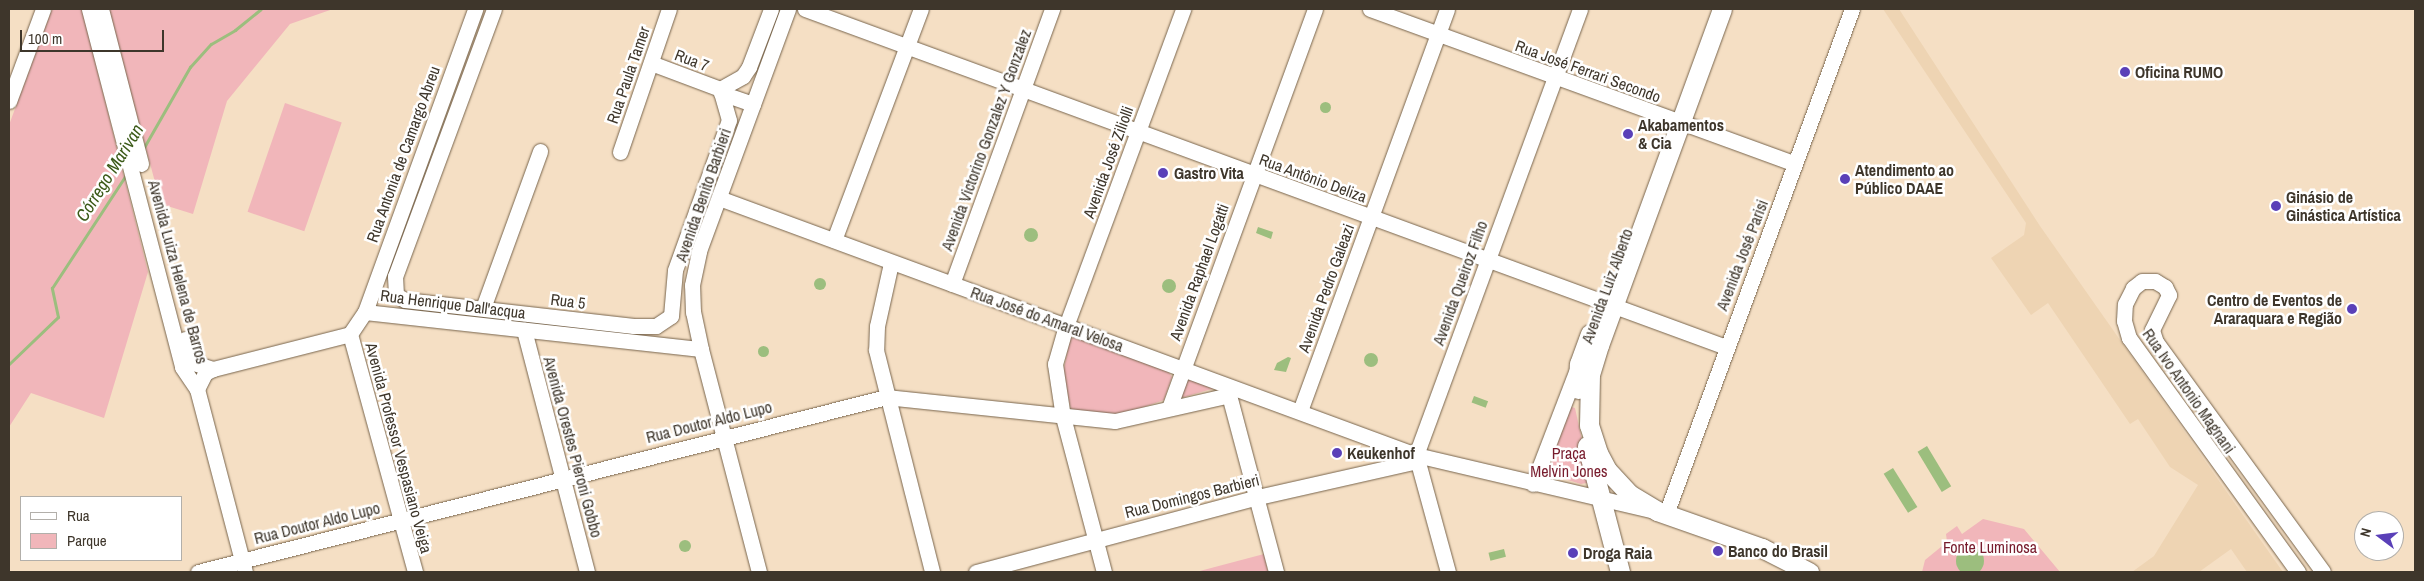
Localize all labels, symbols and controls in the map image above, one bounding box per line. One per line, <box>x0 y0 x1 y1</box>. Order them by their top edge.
scale bar <box>22 20 166 52</box>
street label: Rua Paula Tamer <box>602 24 654 126</box>
street label: Avenida Victorino Gonzalez Y Gonzalez <box>937 27 1035 253</box>
text: 100 m <box>28 28 62 49</box>
street label: Rua José Ferrari Secondo <box>1513 36 1663 106</box>
street label: Rua 7 <box>672 45 712 75</box>
place label: Oficina RUMO <box>2135 62 2223 82</box>
street label: Rua Antonia de Camargo Abreu <box>362 63 444 245</box>
marker: Oficina RUMO <box>2119 66 2131 78</box>
street label: Avenida José Ziliolli <box>1079 103 1137 221</box>
place label: Akabamentos & Cia <box>1638 115 1724 153</box>
water label: Córrego Marivan <box>72 120 148 226</box>
street label: Avenida Benito Barbieri <box>671 126 735 264</box>
marker: Akabamentos & Cia <box>1622 128 1634 140</box>
street label: Rua Antônio Deliza <box>1256 150 1370 206</box>
place label: Atendimento ao Público DAAE <box>1855 160 1954 198</box>
place label: Gastro Vita <box>1174 163 1244 183</box>
marker: Gastro Vita <box>1156 166 1170 180</box>
marker: Atendimento ao Público DAAE <box>1839 173 1851 185</box>
street label: Avenida Luiza Helena de Barros <box>144 178 212 366</box>
place label: Ginásio de Ginástica Artística <box>2286 187 2401 225</box>
street label: Avenida José Parisi <box>1712 197 1772 313</box>
marker: Ginásio de Ginástica Artística <box>2270 200 2282 212</box>
street label: Avenida Raphael Logatti <box>1165 201 1233 343</box>
street label: Avenida Queiroz Filho <box>1429 218 1491 348</box>
street label: Avenida Pedro Galeazi <box>1294 221 1358 355</box>
street label: Avenida Luiz Alberto <box>1577 226 1637 346</box>
street label: Rua José do Amaral Velosa <box>968 282 1126 356</box>
street label: Rua Henrique Dall'acqua <box>379 286 527 322</box>
street label: Rua 5 <box>549 289 587 313</box>
place label: Centro de Eventos de Araraquara e Região <box>2207 290 2342 328</box>
marker: Centro de Eventos de Araraquara e Região <box>2346 303 2358 315</box>
street label: Rua Ivo Antonio Magnani <box>2138 325 2240 457</box>
street label: Avenida Professor Vespasiano Veiga <box>362 341 436 555</box>
street label: Avenida Orestes Pieroni Gobbo <box>540 354 606 540</box>
street label: Rua Doutor Aldo Lupo <box>644 397 774 447</box>
place label: Keukenhof <box>1347 443 1415 463</box>
park label: Praça Melvin Jones <box>1530 443 1608 481</box>
marker: Keukenhof <box>1331 447 1343 459</box>
street label: Rua Domingos Barbieri <box>1123 470 1261 522</box>
legend <box>20 496 182 561</box>
street label: Rua Doutor Aldo Lupo <box>252 498 382 548</box>
text: Rua <box>67 505 90 526</box>
north arrow <box>2354 511 2404 561</box>
text: N <box>2356 526 2375 539</box>
text: Parque <box>67 530 107 551</box>
park label: Fonte Luminosa <box>1943 537 2037 557</box>
place label: Banco do Brasil <box>1728 541 1828 561</box>
place label: Droga Raia <box>1583 543 1652 563</box>
marker: Banco do Brasil <box>1712 545 1724 557</box>
marker: Droga Raia <box>1567 547 1579 559</box>

